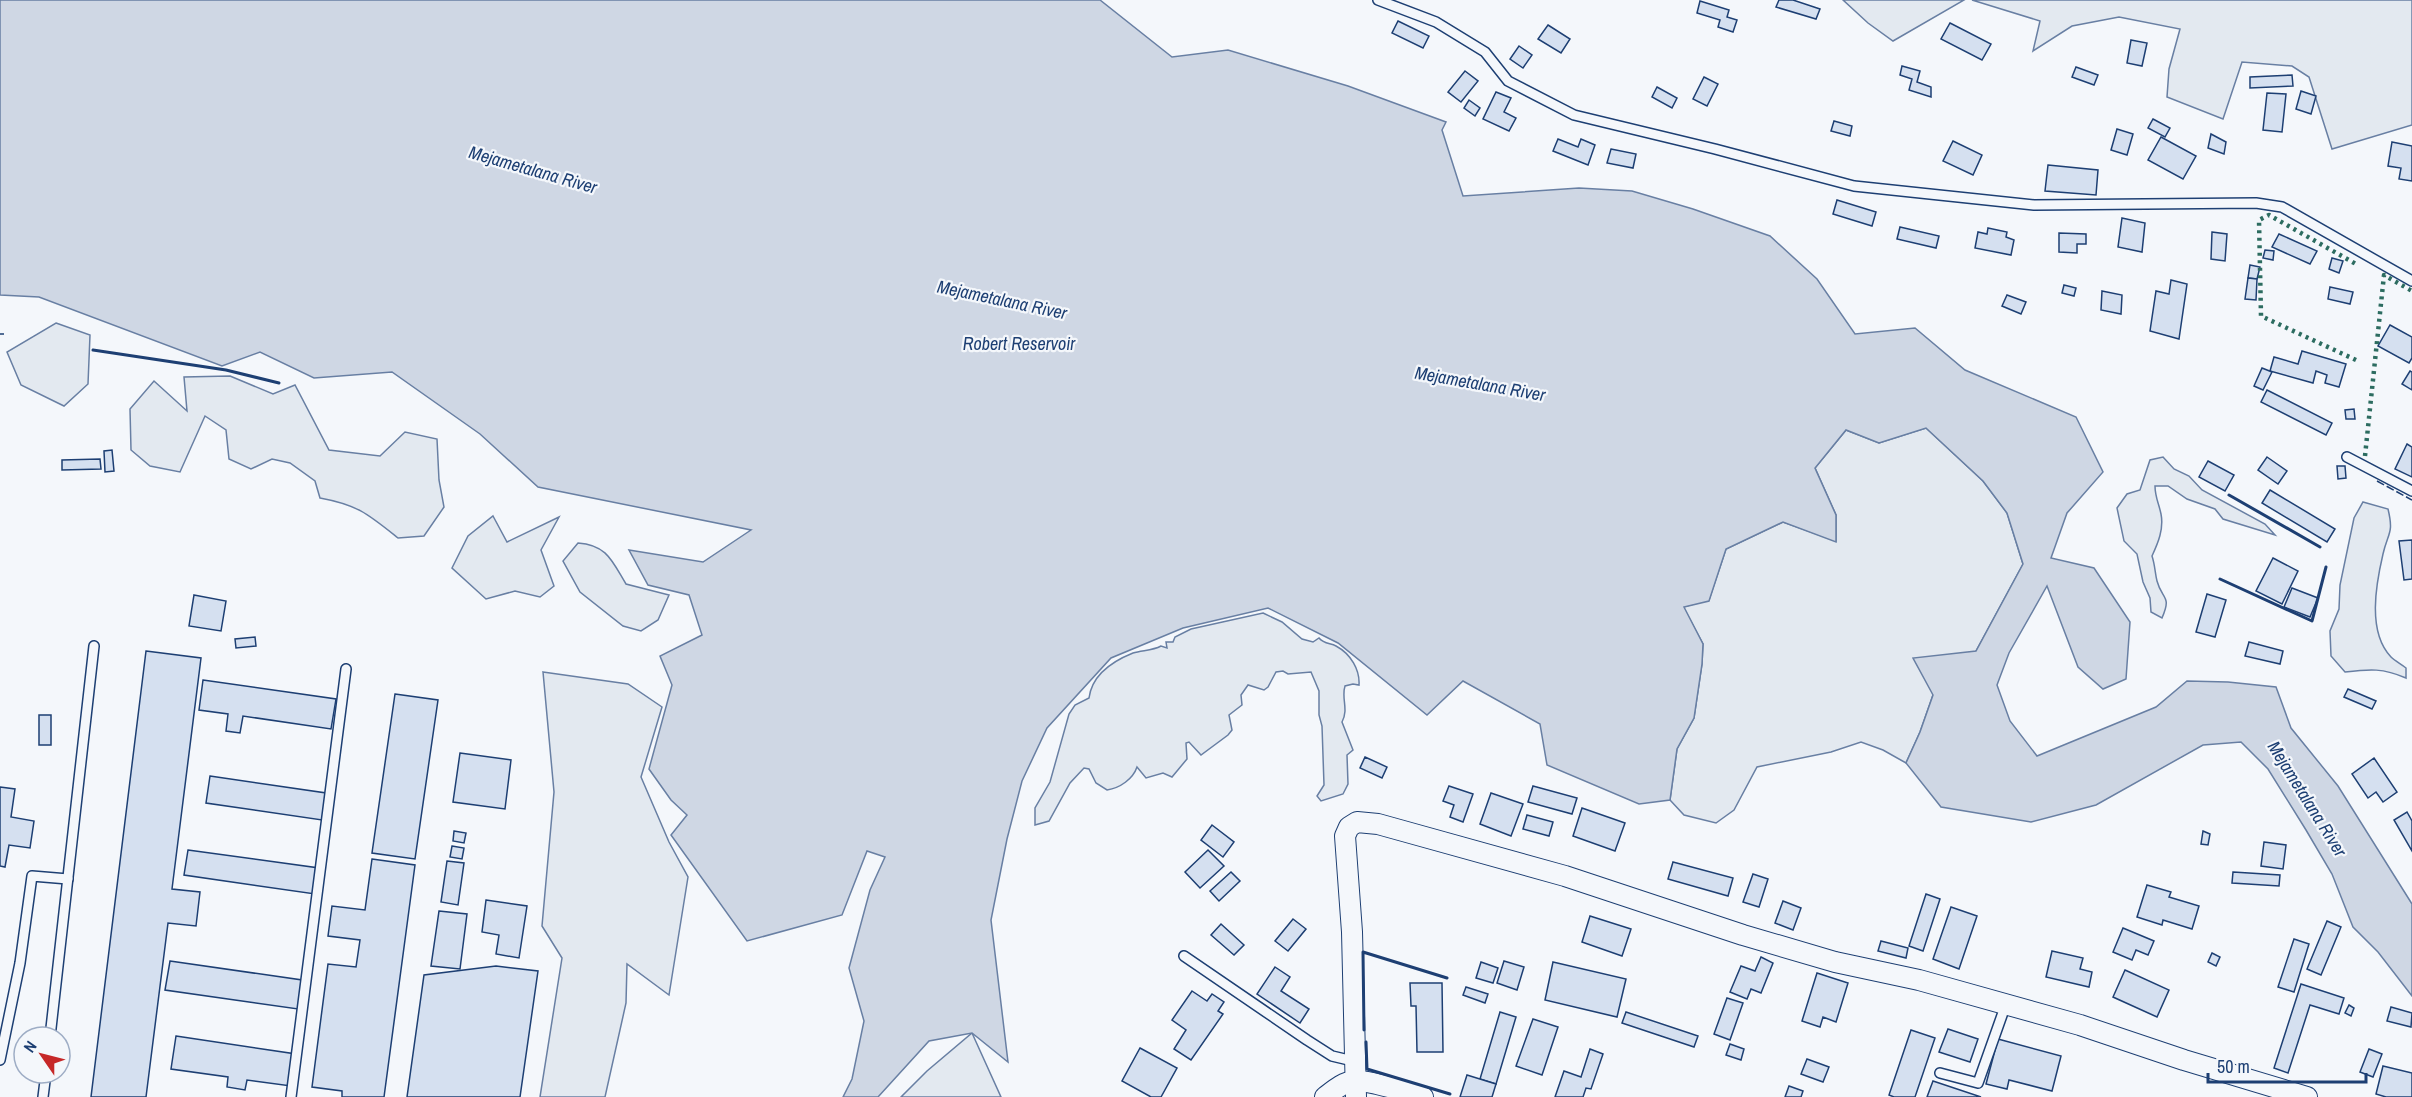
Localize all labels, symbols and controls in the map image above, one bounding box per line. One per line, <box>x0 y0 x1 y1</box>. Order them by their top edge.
water label: Mejametalana River <box>466 139 601 200</box>
water label: Mejametalana River <box>935 274 1070 326</box>
water label: Robert Reservoir <box>963 331 1076 356</box>
water label: Mejametalana River <box>1413 360 1548 407</box>
water label: Mejametalana River <box>2262 736 2354 862</box>
north arrow <box>12 1025 72 1085</box>
text: N <box>18 1036 41 1057</box>
scale bar <box>2208 1046 2366 1084</box>
text: 50 m <box>2217 1054 2250 1079</box>

